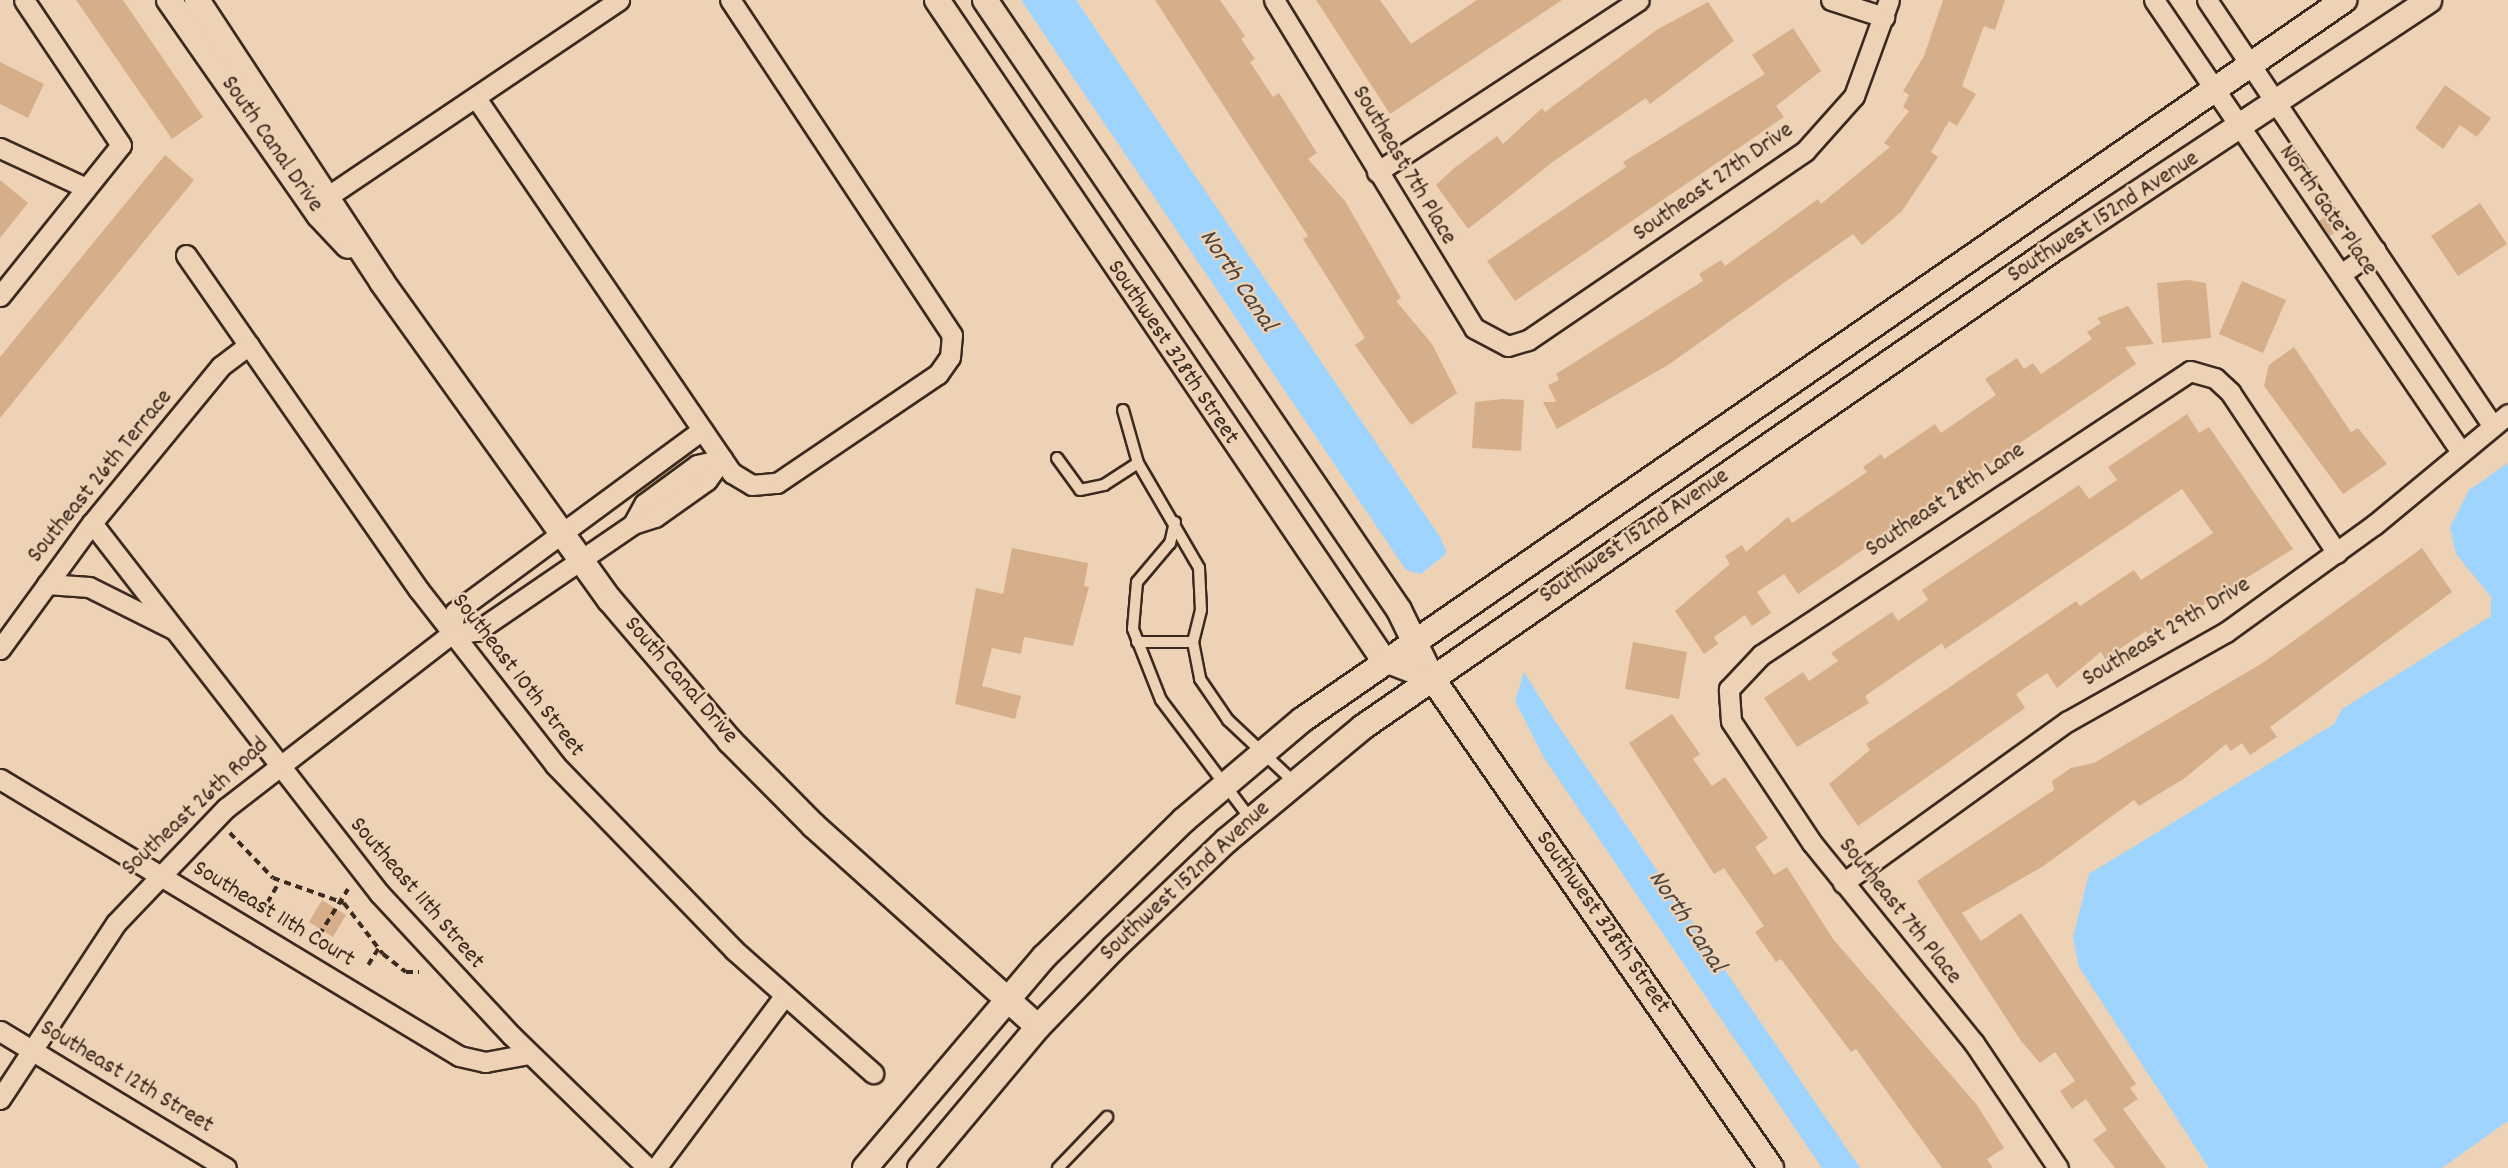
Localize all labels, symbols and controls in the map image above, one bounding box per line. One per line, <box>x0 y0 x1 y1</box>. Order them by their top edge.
street label: South Canal Drive <box>213 71 329 219</box>
street label: Southeast 7th Place <box>1344 81 1462 251</box>
street label: Southeast 27th Drive <box>1628 117 1800 249</box>
street label: North Gate Place <box>2271 140 2383 282</box>
street label: Southwest 152nd Avenue <box>2003 145 2205 291</box>
water label: North Canal <box>1191 224 1283 338</box>
street label: Southwest 328th Street <box>1100 255 1244 451</box>
street label: Southeast 26th Terrace <box>22 384 180 570</box>
street label: Southeast 28th Lane <box>1861 437 2031 565</box>
street label: Southwest 152nd Avenue <box>1535 463 1735 611</box>
street label: Southeast 29th Drive <box>2078 572 2256 694</box>
street label: Southeast 10th Street <box>444 588 590 764</box>
street label: South Canal Drive <box>617 611 743 751</box>
street label: Southeast 26th Road <box>117 733 275 883</box>
street label: Southwest 152nd Avenue <box>1095 796 1277 968</box>
street label: Southeast 11th Street <box>342 812 490 976</box>
street label: Southwest 328th Street <box>1528 826 1676 1020</box>
street label: Southeast 7th Place <box>1831 833 1967 991</box>
street label: Southeast 11th Court <box>187 855 359 975</box>
water label: North Canal <box>1640 865 1732 979</box>
street label: Southeast 12th Street <box>34 1015 218 1141</box>

